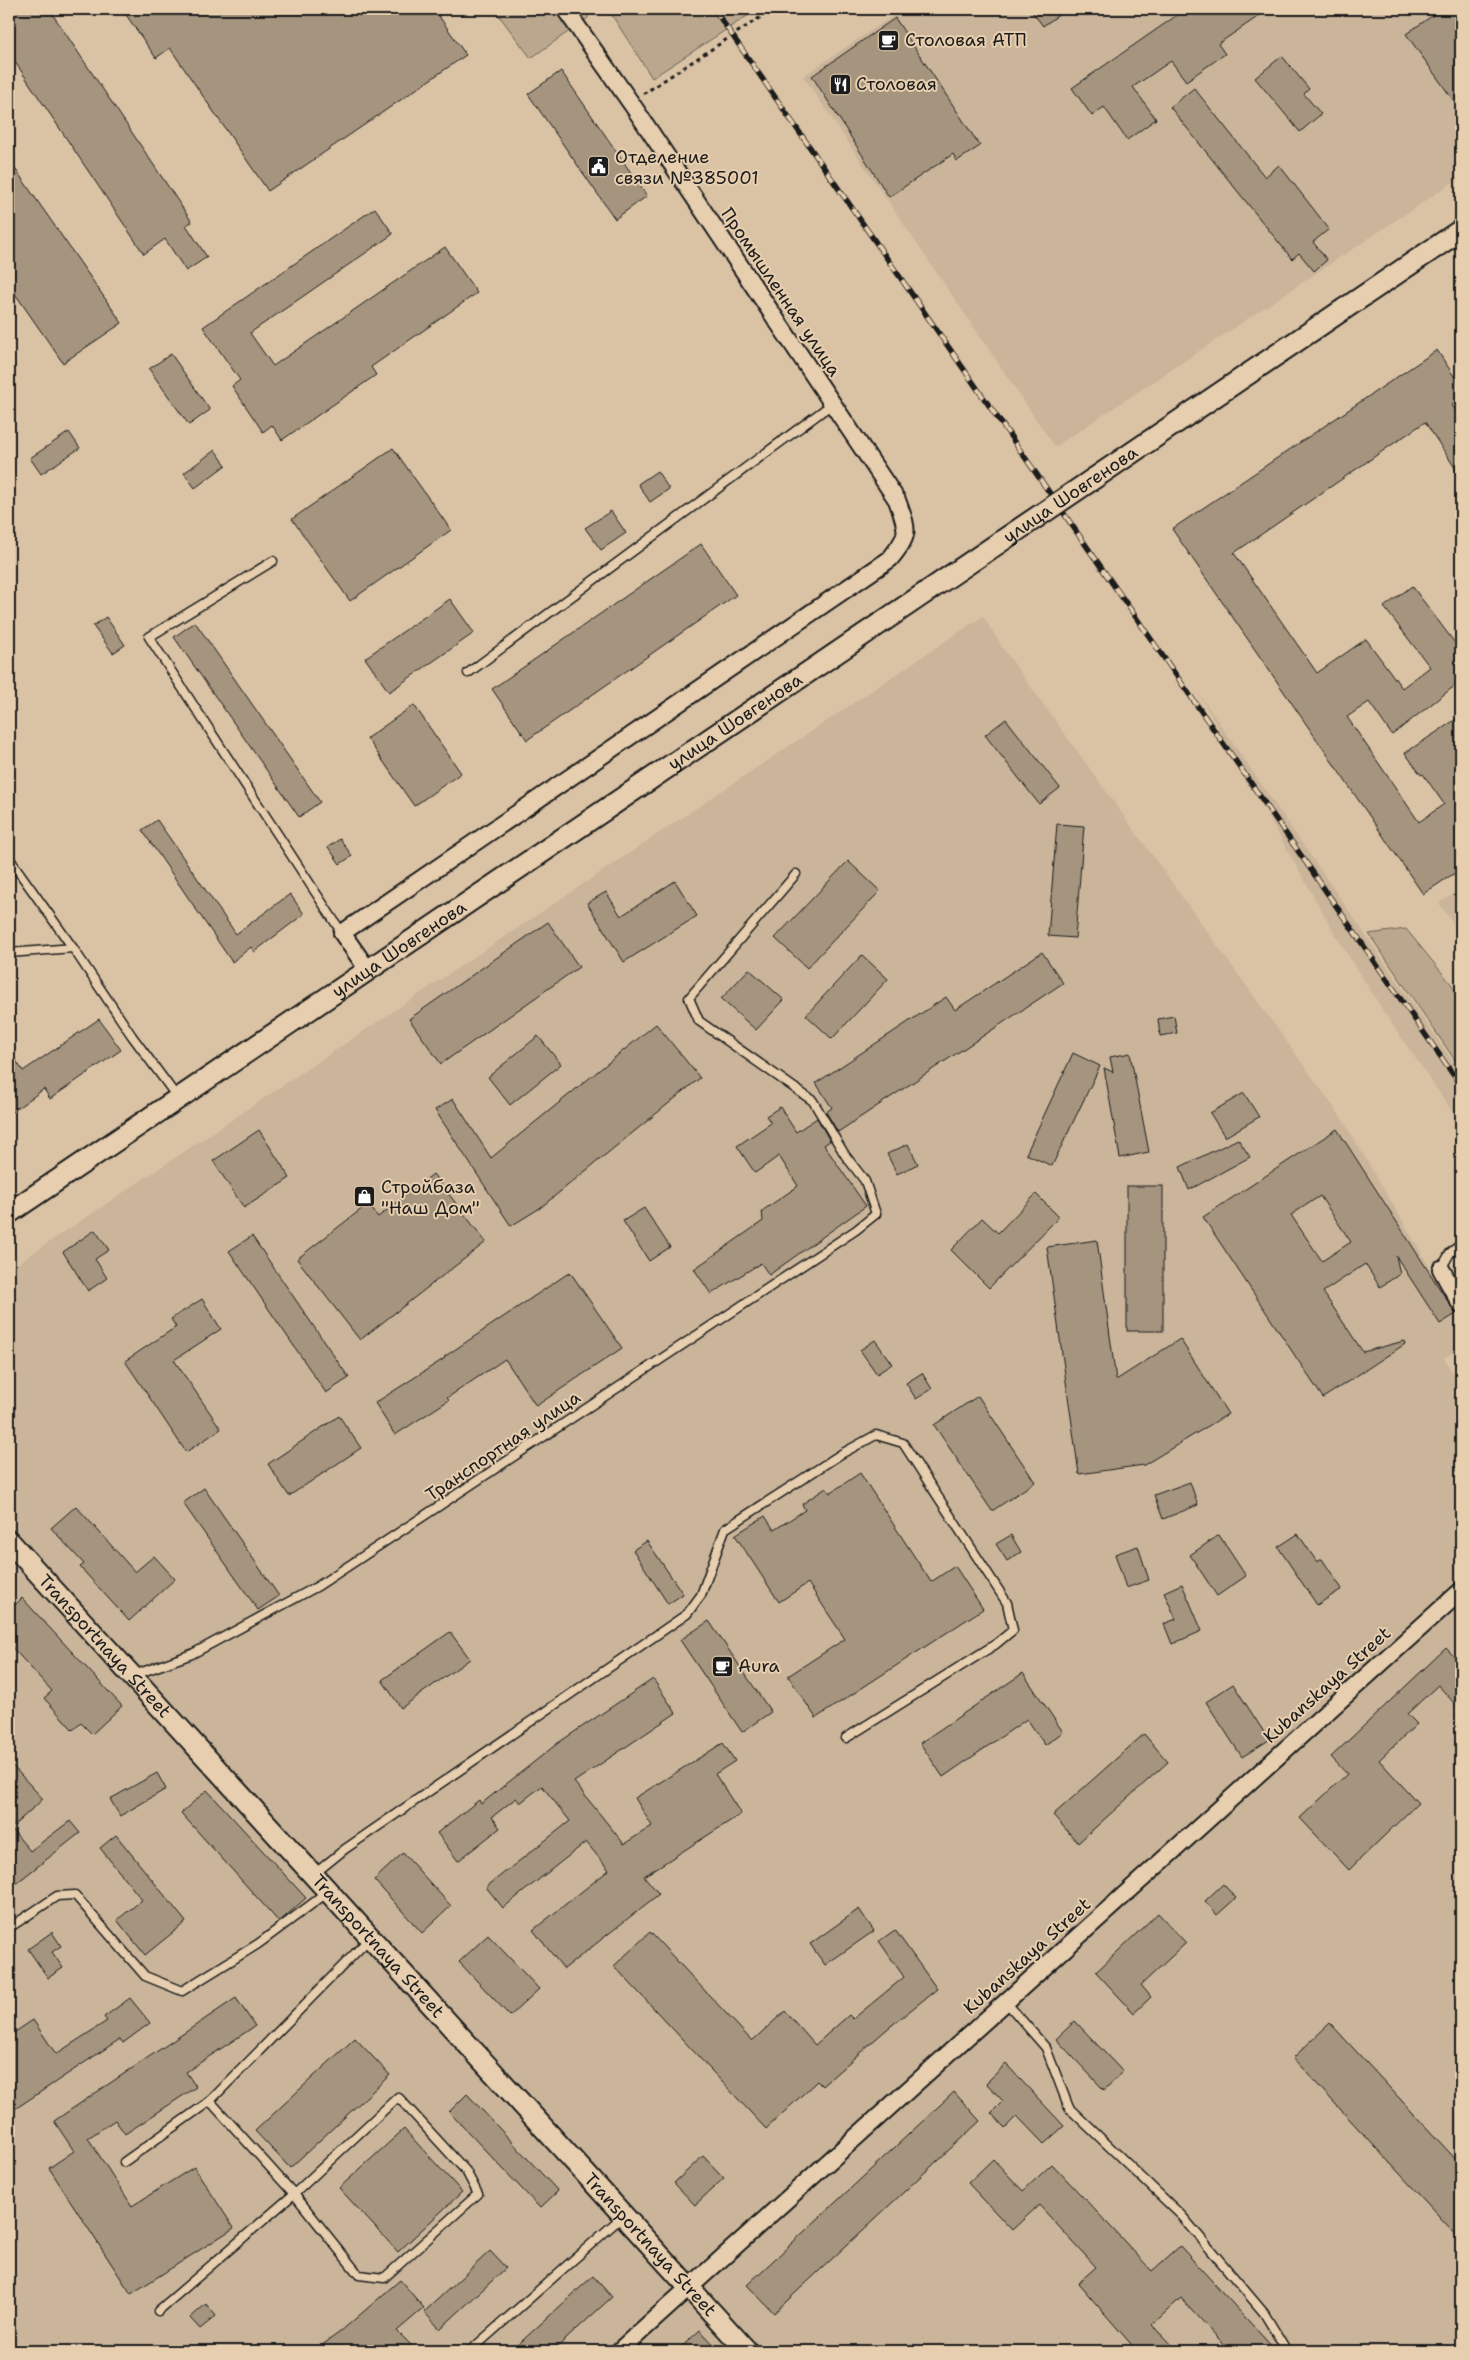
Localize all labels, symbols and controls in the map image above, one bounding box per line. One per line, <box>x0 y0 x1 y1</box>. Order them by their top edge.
cafe icon: Столовая АТП <box>877 28 901 52</box>
place label: Столовая АТП <box>905 28 1027 52</box>
restaurant icon: Столовая <box>828 72 852 96</box>
place label: Столовая <box>856 72 937 96</box>
place label: Отделение связи №385001 <box>615 145 759 190</box>
public building icon: Отделение связи №385001 <box>587 155 611 179</box>
street label: Промышленная улица <box>716 203 846 381</box>
street label: улица Шовгенова <box>998 440 1142 549</box>
street label: улица Шовгенова <box>663 667 807 776</box>
street label: улица Шовгенова <box>327 895 471 1003</box>
place label: Стройбаза "Наш Дом" <box>381 1175 480 1220</box>
shop icon: Стройбаза "Наш Дом" <box>353 1185 377 1209</box>
street label: Транспортная улица <box>421 1385 585 1507</box>
street label: Transportnaya Street <box>33 1569 176 1723</box>
street label: Kubanskaya Street <box>1258 1621 1396 1749</box>
cafe icon: Aura <box>710 1654 734 1678</box>
place label: Aura <box>738 1654 780 1678</box>
street label: Transportnaya Street <box>306 1869 450 2023</box>
street label: Kubanskaya Street <box>958 1892 1096 2020</box>
street label: Transportnaya Street <box>579 2168 722 2322</box>

